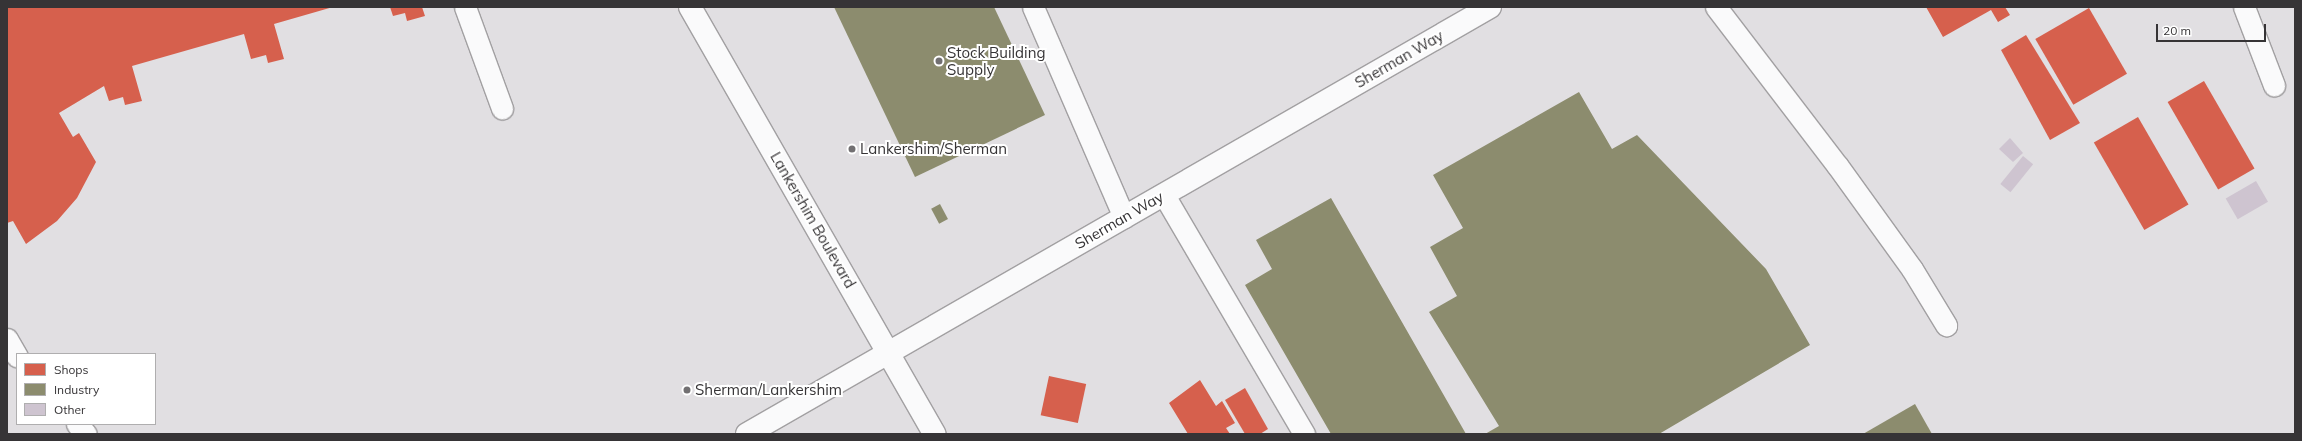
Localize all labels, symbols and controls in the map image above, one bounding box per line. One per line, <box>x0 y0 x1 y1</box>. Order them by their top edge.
scale bar <box>2158 16 2268 42</box>
text: 20 m <box>2163 23 2191 38</box>
street label: Sherman Way <box>1351 26 1447 92</box>
place label: Stock Building Supply <box>947 43 1046 78</box>
marker: Stock Building Supply <box>934 56 944 66</box>
place label: Lankershim/Sherman <box>860 140 1007 158</box>
marker: Lankershim/Sherman <box>847 144 857 154</box>
street label: Lankershim Boulevard <box>767 149 859 291</box>
street label: Sherman Way <box>1071 187 1167 253</box>
legend <box>16 353 156 425</box>
text: Shops <box>54 362 89 377</box>
place label: Sherman/Lankershim <box>695 381 842 399</box>
text: Industry <box>54 382 99 397</box>
marker: Sherman/Lankershim <box>682 385 692 395</box>
text: Other <box>54 402 85 417</box>

